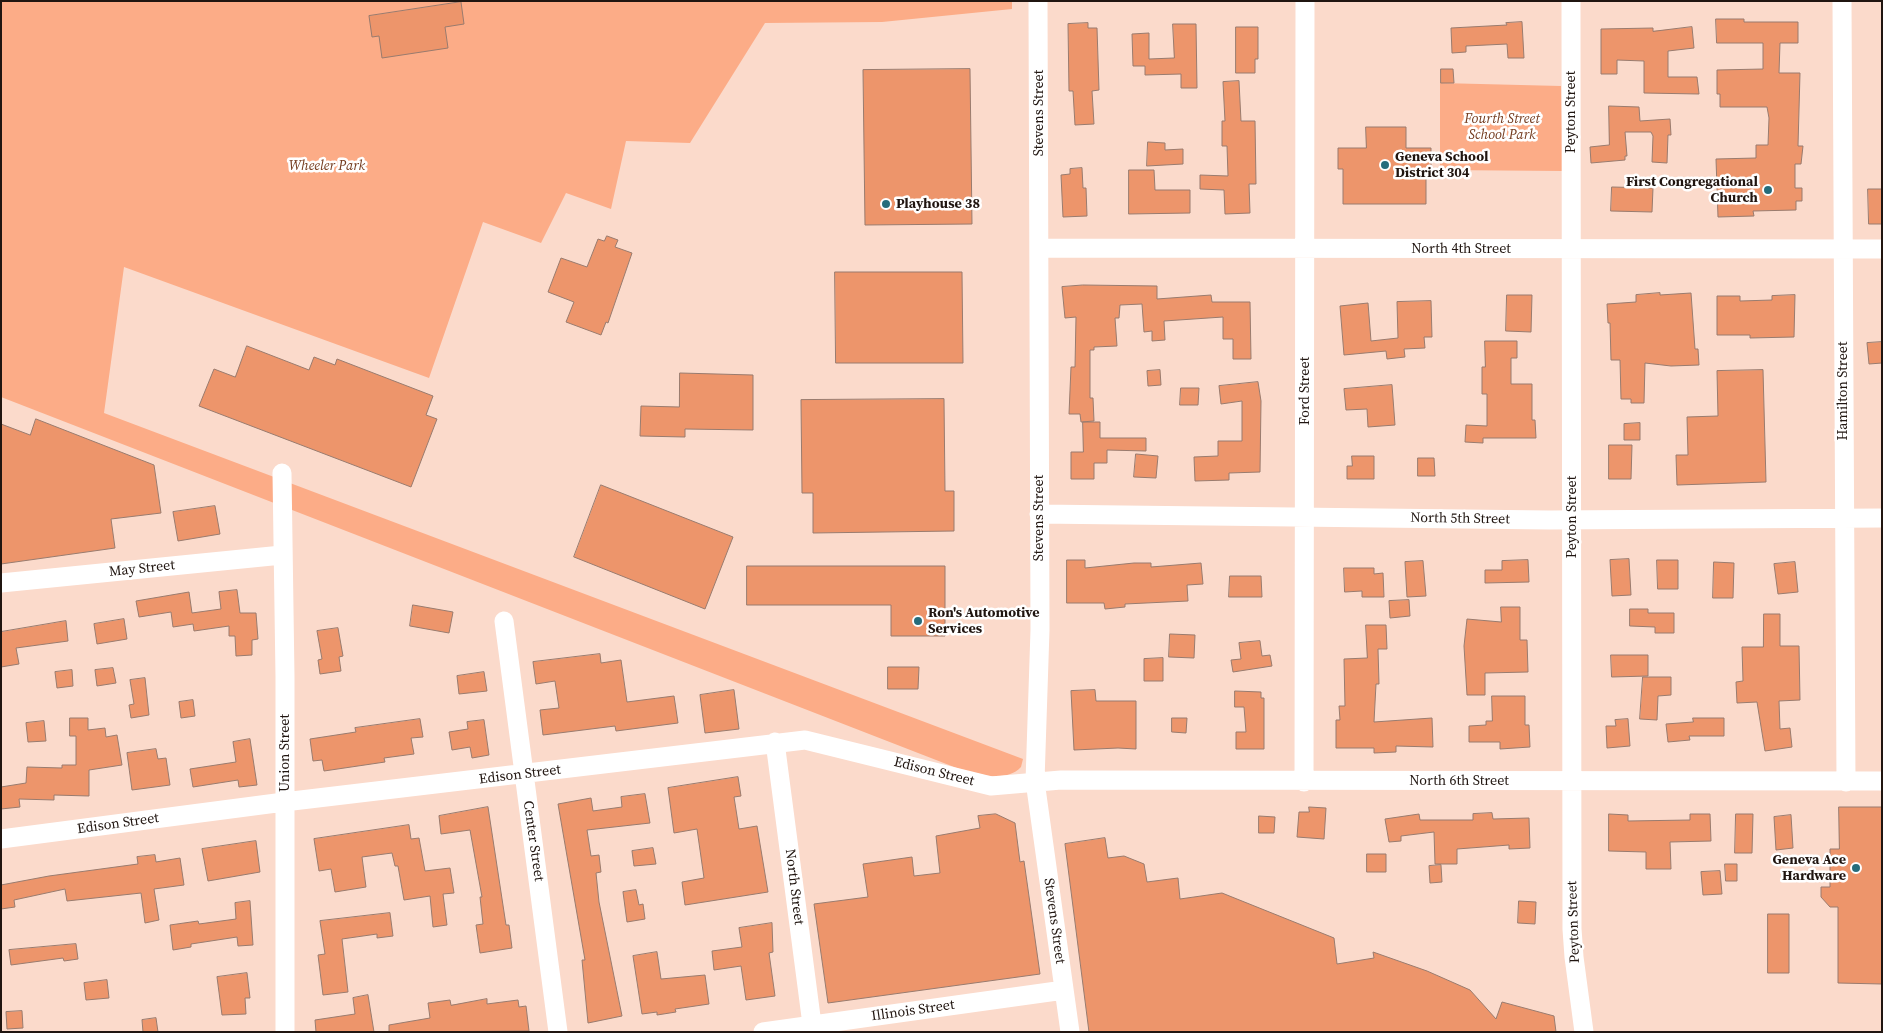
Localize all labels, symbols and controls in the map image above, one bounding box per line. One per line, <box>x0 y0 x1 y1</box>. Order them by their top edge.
street label: Stevens Street <box>1031 70 1047 156</box>
street label: Peyton Street <box>1563 71 1579 153</box>
park label: Fourth Street School Park <box>1464 111 1540 144</box>
place label: Geneva School District 304 <box>1395 149 1489 182</box>
park label: Wheeler Park <box>289 158 365 174</box>
marker: Geneva School District 304 <box>1379 159 1391 171</box>
place label: First Congregational Church <box>1626 174 1758 206</box>
marker: First Congregational Church <box>1762 184 1774 196</box>
place label: Playhouse 38 <box>896 196 980 212</box>
marker: Playhouse 38 <box>880 198 892 210</box>
street label: North 4th Street <box>1411 241 1511 257</box>
street label: Hamilton Street <box>1835 342 1851 440</box>
street label: Ford Street <box>1297 357 1313 425</box>
street label: Stevens Street <box>1031 475 1047 561</box>
street label: Peyton Street <box>1564 476 1580 558</box>
street label: North 5th Street <box>1410 510 1510 528</box>
street label: May Street <box>108 557 176 581</box>
place label: Ron's Automotive Services <box>928 605 1040 638</box>
marker: Ron's Automotive Services <box>912 615 924 627</box>
street label: Union Street <box>277 714 293 792</box>
street label: Edison Street <box>892 754 976 790</box>
street label: Edison Street <box>478 762 562 788</box>
street label: North 6th Street <box>1409 773 1509 789</box>
street label: Center Street <box>519 800 547 882</box>
street label: Edison Street <box>76 810 160 838</box>
street label: North Street <box>781 848 807 926</box>
place label: Geneva Ace Hardware <box>1772 852 1846 884</box>
marker: Geneva Ace Hardware <box>1850 862 1862 874</box>
street label: Stevens Street <box>1040 877 1068 965</box>
street label: Peyton Street <box>1564 881 1584 963</box>
street label: Illinois Street <box>870 997 956 1025</box>

